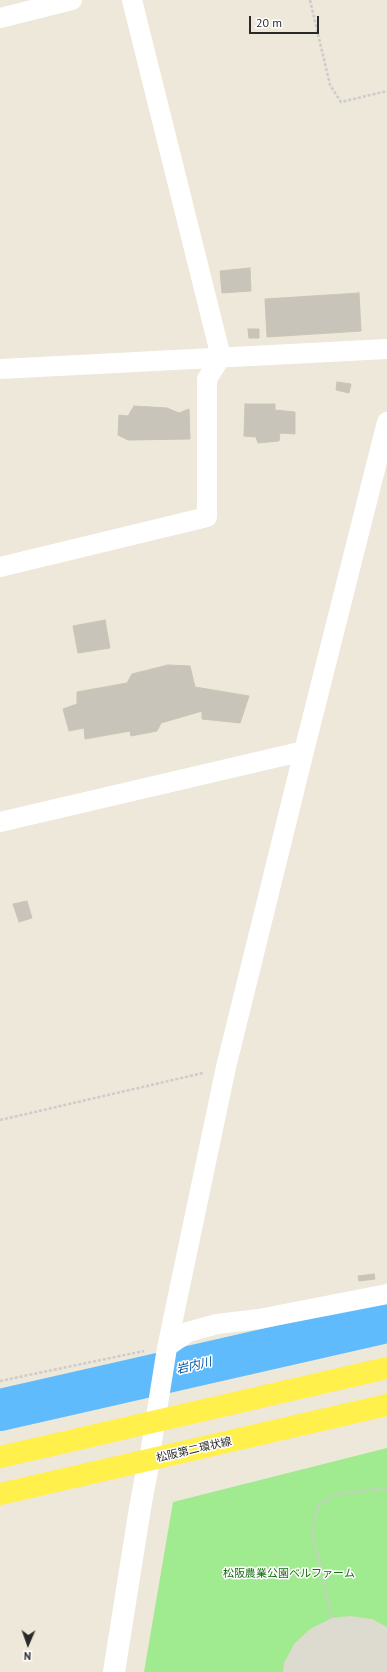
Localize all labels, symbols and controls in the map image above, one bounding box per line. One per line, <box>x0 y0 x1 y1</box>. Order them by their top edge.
scale bar <box>251 8 321 34</box>
text: 20 m <box>256 15 282 30</box>
water label: 岩内川 <box>175 1355 213 1377</box>
street label: 松阪第二環状線 <box>155 1435 233 1465</box>
park label: 松阪農業公園ベルファーム <box>223 1567 355 1581</box>
north arrow <box>8 1624 48 1664</box>
text: N <box>24 1649 31 1663</box>

